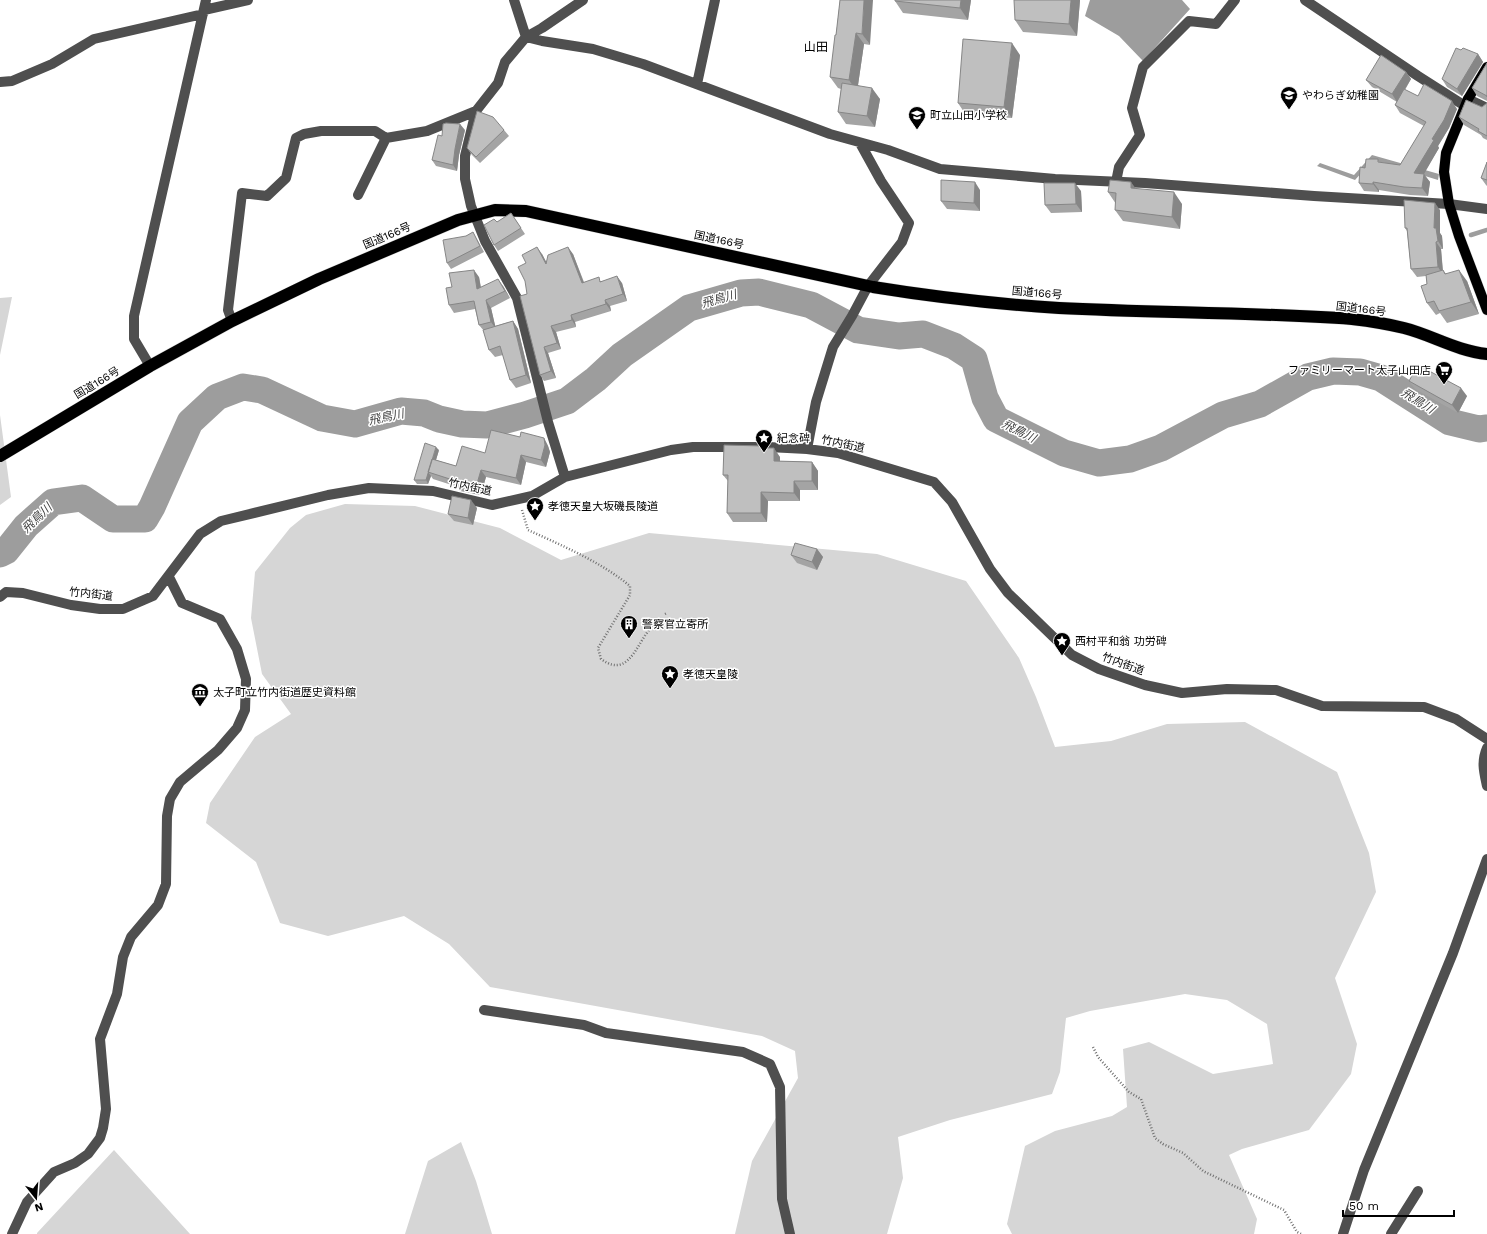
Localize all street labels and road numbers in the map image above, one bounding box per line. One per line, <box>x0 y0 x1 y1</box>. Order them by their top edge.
street label: 国道166号 <box>361 220 413 252</box>
street label: 国道166号 <box>693 228 745 252</box>
street label: 国道166号 <box>1011 284 1063 302</box>
street label: 国道166号 <box>1335 299 1387 319</box>
street label: 国道166号 <box>72 364 122 402</box>
street label: 竹内街道 <box>820 433 866 455</box>
street label: 竹内街道 <box>447 476 493 498</box>
street label: 竹内街道 <box>68 585 114 603</box>
street label: 竹内街道 <box>1100 650 1146 678</box>

